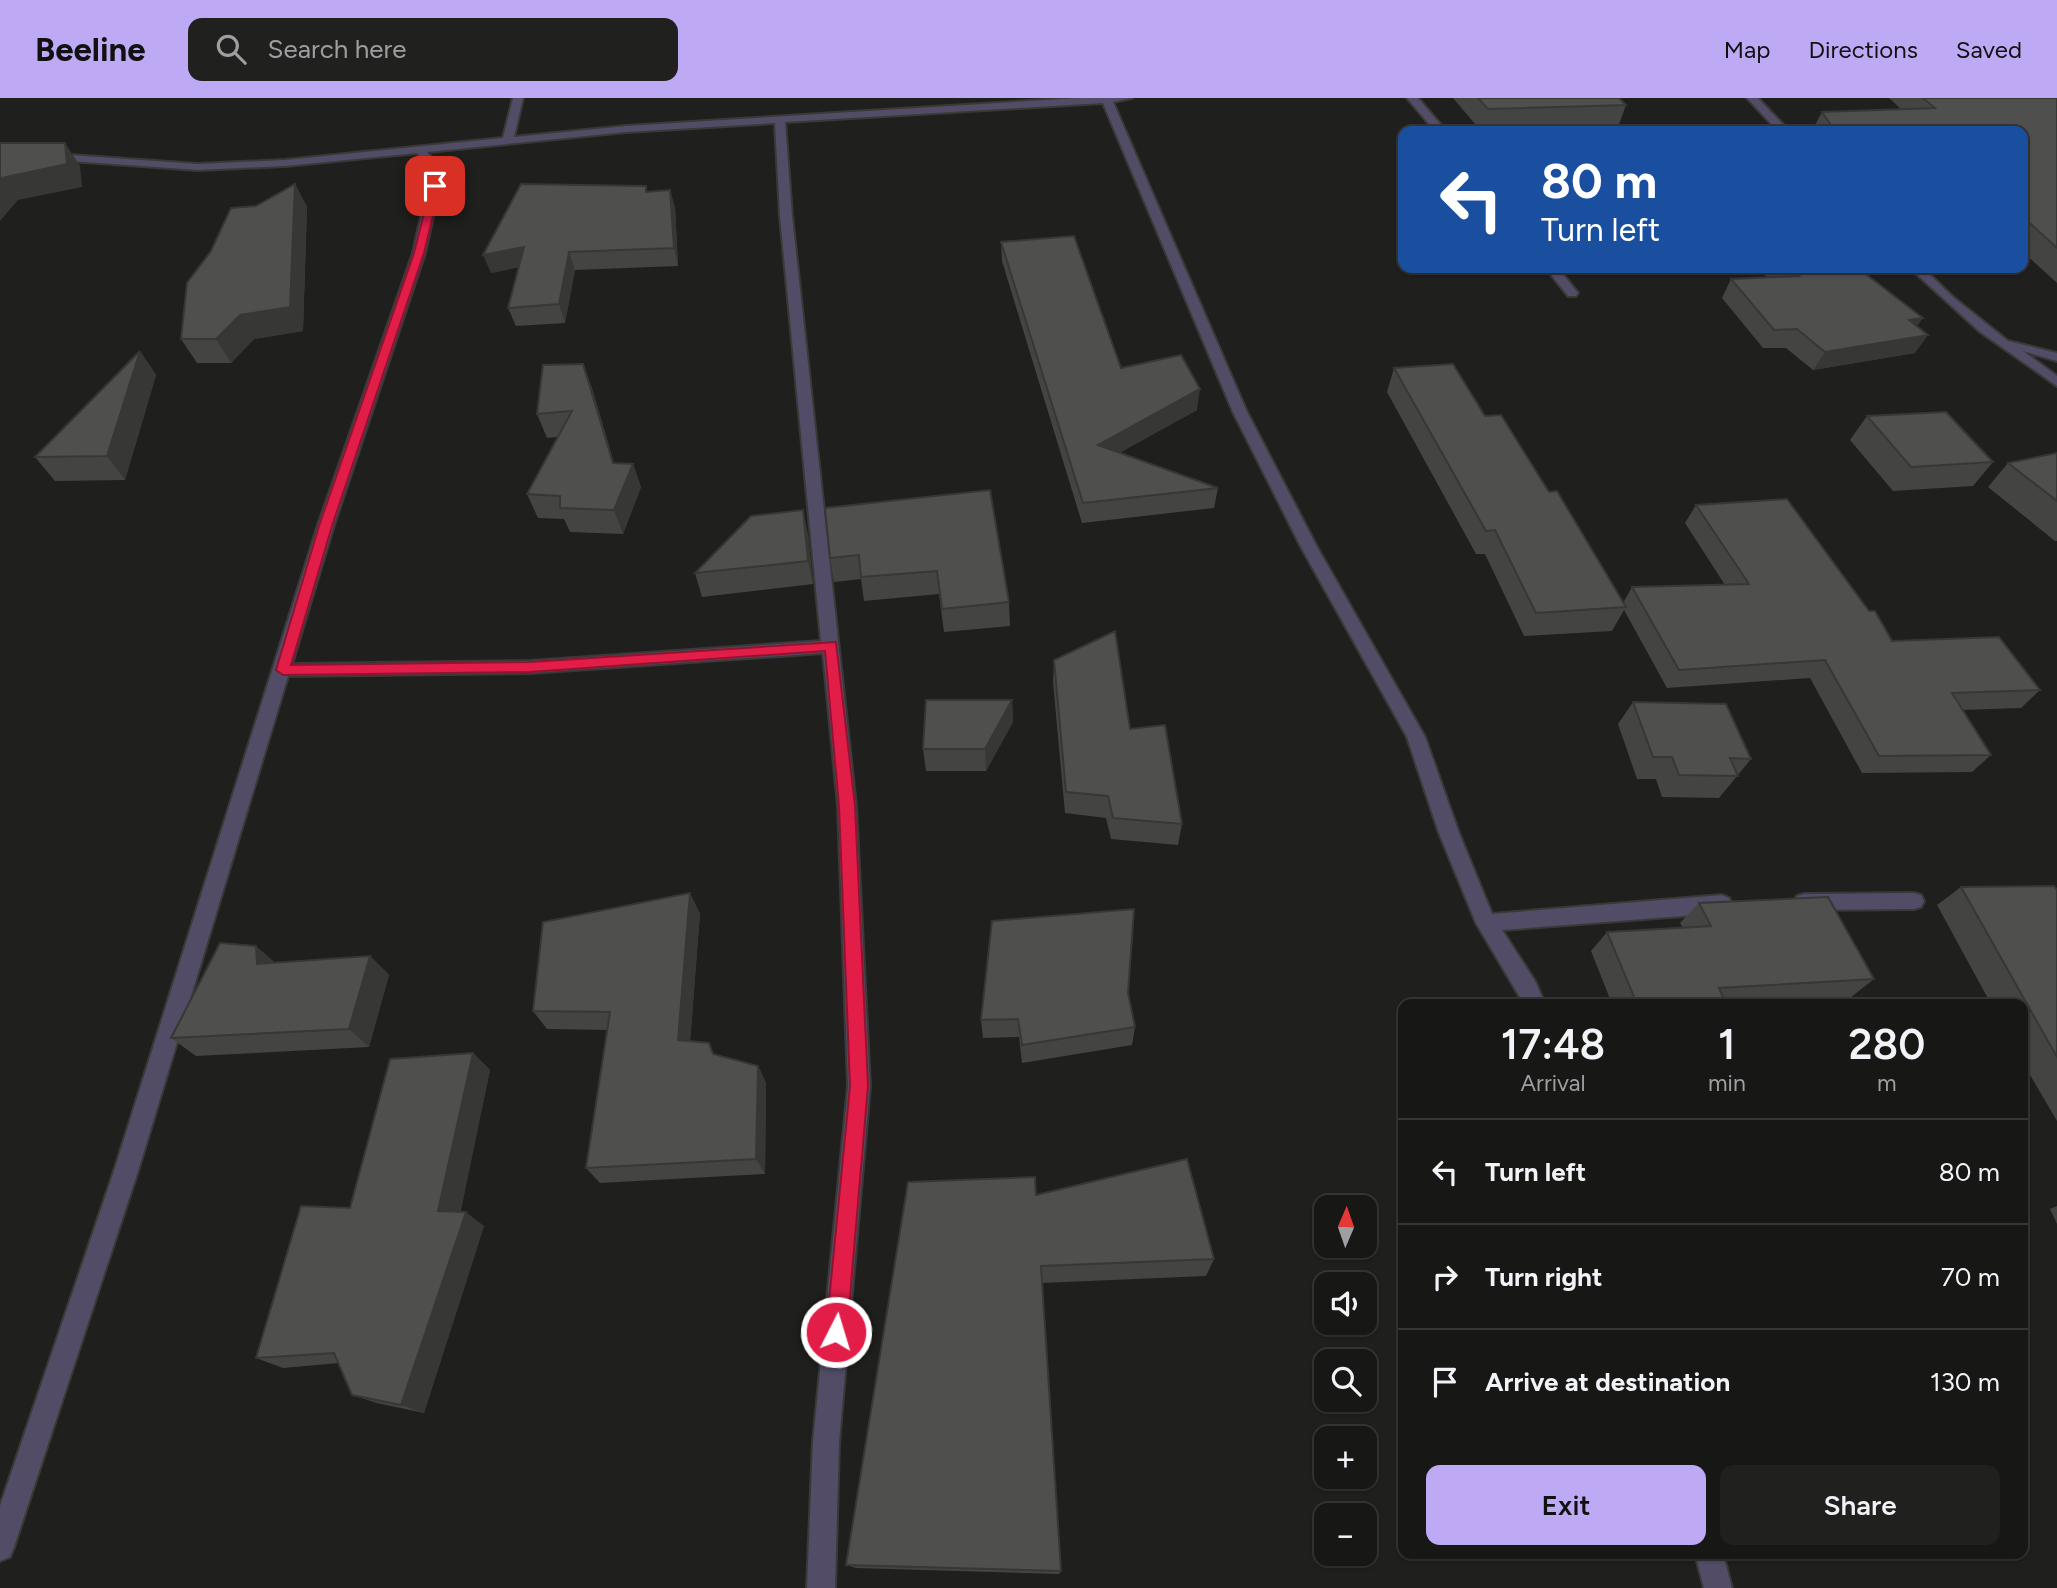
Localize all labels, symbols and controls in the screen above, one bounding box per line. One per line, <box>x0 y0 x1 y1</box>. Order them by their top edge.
search box <box>188 18 678 81</box>
text: Beeline <box>35 30 146 69</box>
icon: search <box>212 30 250 68</box>
text: Search here <box>268 33 406 65</box>
text: Map <box>1724 35 1770 64</box>
text: Directions <box>1808 35 1918 64</box>
text: Saved <box>1956 35 2022 64</box>
text: 80 m <box>1541 151 1657 210</box>
icon: left <box>1426 154 1517 245</box>
pin <box>405 156 465 216</box>
icon: arrive <box>416 167 454 205</box>
text: Turn left <box>1541 211 1660 249</box>
text: 17:48 <box>1501 1019 1605 1070</box>
text: 1 <box>1718 1019 1736 1070</box>
text: 280 <box>1848 1019 1925 1070</box>
text: Arrival <box>1521 1069 1585 1097</box>
text: min <box>1708 1069 1746 1097</box>
text: m <box>1877 1069 1897 1097</box>
icon: left <box>1426 1153 1464 1191</box>
text: Turn left <box>1485 1156 1586 1188</box>
text: 80 m <box>1939 1156 2000 1188</box>
north arrow <box>1314 1195 1377 1258</box>
map controls <box>1314 1195 1377 1566</box>
icon: right <box>1426 1258 1464 1296</box>
text: Turn right <box>1485 1261 1602 1293</box>
text: 70 m <box>1941 1261 2000 1293</box>
button: sound <box>1314 1272 1377 1335</box>
position arrow <box>799 1295 873 1369</box>
button: search <box>1314 1349 1377 1412</box>
icon: arrive <box>1426 1363 1464 1401</box>
text: Arrive at destination <box>1485 1366 1730 1398</box>
text: 130 m <box>1930 1366 2000 1398</box>
button: + <box>1314 1426 1377 1489</box>
button: Exit <box>1426 1465 1706 1545</box>
button: Share <box>1720 1465 2000 1545</box>
button: − <box>1314 1503 1377 1566</box>

